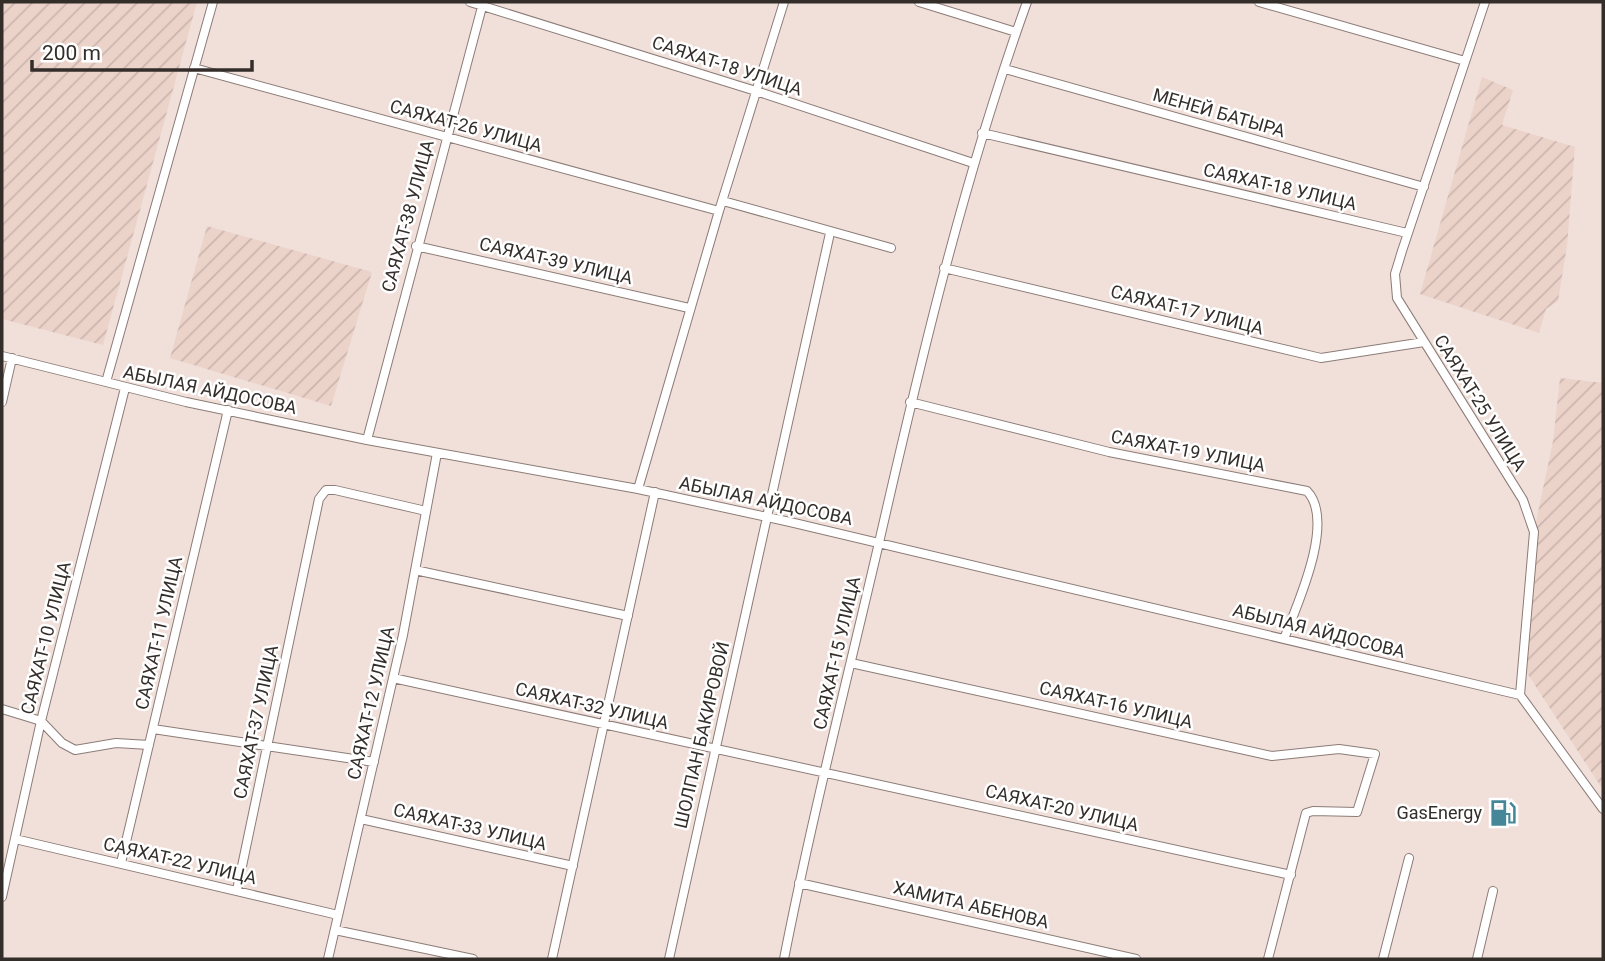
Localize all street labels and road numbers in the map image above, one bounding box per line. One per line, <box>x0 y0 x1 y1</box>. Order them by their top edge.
street label: САЯХАТ-18 УЛИЦА <box>649 31 805 100</box>
street label: МЕНЕЙ БАТЫРА <box>1151 84 1288 141</box>
street label: САЯХАТ-26 УЛИЦА <box>388 95 545 156</box>
street label: САЯХАТ-38 УЛИЦА <box>377 137 438 294</box>
street label: САЯХАТ-18 УЛИЦА <box>1201 159 1359 214</box>
street label: САЯХАТ-39 УЛИЦА <box>477 233 635 288</box>
street label: САЯХАТ-17 УЛИЦА <box>1109 280 1266 339</box>
street label: САЯХАТ-25 УЛИЦА <box>1430 331 1531 475</box>
street label: АБЫЛАЯ АЙДОСОВА <box>121 361 299 418</box>
street label: САЯХАТ-19 УЛИЦА <box>1109 425 1267 476</box>
street label: АБЫЛАЯ АЙДОСОВА <box>677 472 855 529</box>
street label: САЯХАТ-11 УЛИЦА <box>131 554 186 712</box>
street label: САЯХАТ-10 УЛИЦА <box>16 559 75 716</box>
street label: САЯХАТ-15 УЛИЦА <box>809 574 864 732</box>
street label: АБЫЛАЯ АЙДОСОВА <box>1231 599 1408 662</box>
street label: САЯХАТ-12 УЛИЦА <box>343 624 398 782</box>
street label: ШОЛПАН БАКИРОВОЙ <box>670 639 733 830</box>
street label: САЯХАТ-37 УЛИЦА <box>229 643 282 801</box>
street label: САЯХАТ-16 УЛИЦА <box>1037 677 1195 732</box>
street label: САЯХАТ-32 УЛИЦА <box>513 678 671 733</box>
street label: САЯХАТ-20 УЛИЦА <box>983 780 1141 835</box>
street label: САЯХАТ-33 УЛИЦА <box>391 799 549 854</box>
street label: САЯХАТ-22 УЛИЦА <box>101 833 259 888</box>
street label: ХАМИТА АБЕНОВА <box>891 876 1051 933</box>

